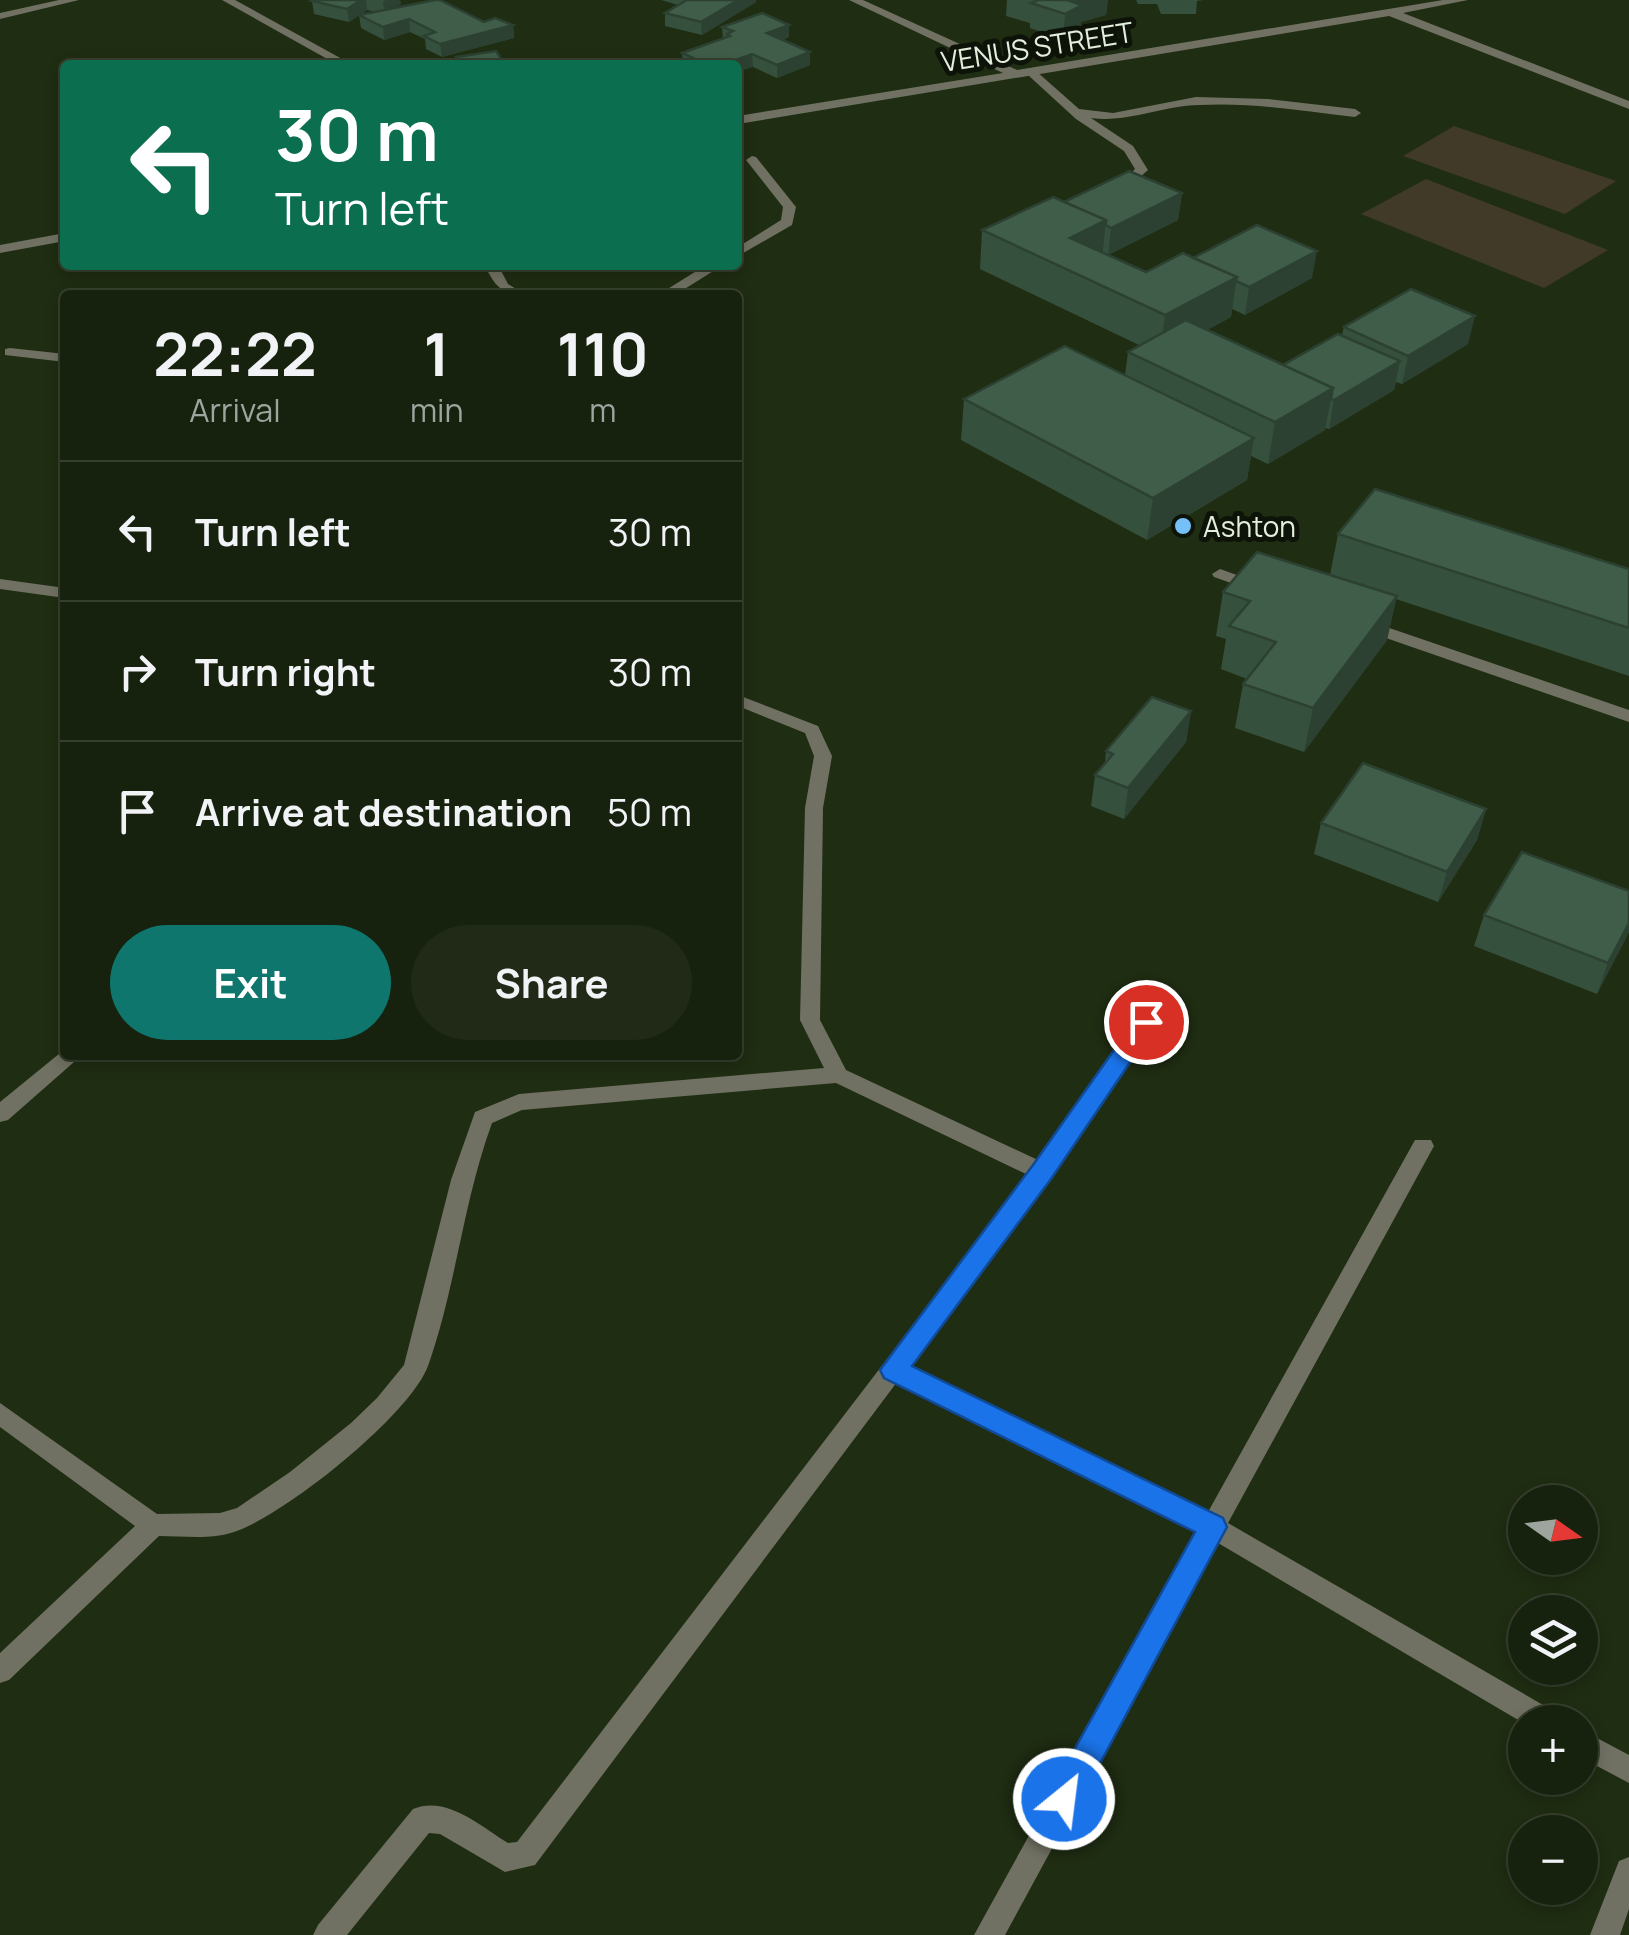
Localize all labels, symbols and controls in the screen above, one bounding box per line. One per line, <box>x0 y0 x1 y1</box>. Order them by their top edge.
street label: VENUS STREET <box>938 12 1136 80</box>
text: 30 m <box>275 86 439 182</box>
icon: left <box>110 100 240 230</box>
text: Turn left <box>275 177 449 239</box>
text: 22:22 <box>153 312 317 394</box>
text: 1 <box>424 312 450 394</box>
text: 110 <box>557 312 649 394</box>
text: Arrival <box>189 388 281 432</box>
text: min <box>410 388 464 432</box>
text: m <box>589 388 616 432</box>
icon: left <box>110 504 165 559</box>
text: Turn left <box>195 505 351 557</box>
text: 30 m <box>608 505 692 557</box>
place label: Ashton <box>1203 507 1296 545</box>
marker: Ashton <box>1172 515 1194 537</box>
icon: right <box>110 644 165 699</box>
text: Turn right <box>195 645 376 697</box>
text: 30 m <box>608 645 692 697</box>
icon: arrive <box>110 784 165 839</box>
text: Arrive at destination <box>195 785 572 837</box>
text: 50 m <box>607 785 692 837</box>
button: Exit <box>110 925 391 1040</box>
button: Share <box>411 925 692 1040</box>
pin <box>1104 980 1189 1065</box>
icon: arrive <box>1119 995 1174 1050</box>
north arrow <box>1508 1485 1598 1575</box>
map controls <box>1508 1485 1598 1905</box>
button: layers <box>1508 1595 1598 1685</box>
button: + <box>1508 1705 1598 1795</box>
position arrow <box>1012 1747 1116 1851</box>
button: − <box>1508 1815 1598 1905</box>

